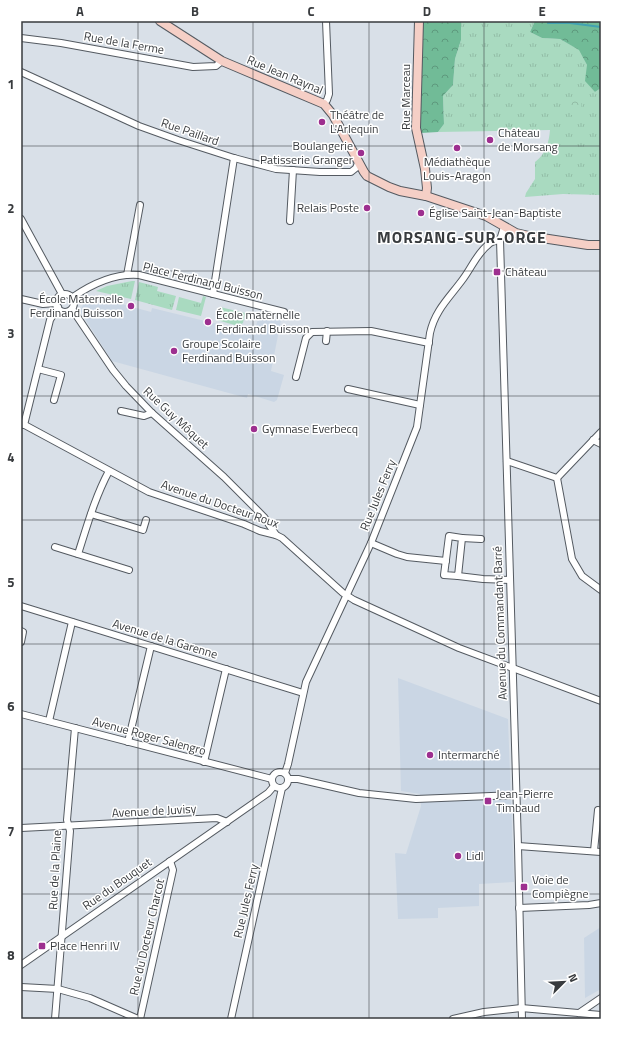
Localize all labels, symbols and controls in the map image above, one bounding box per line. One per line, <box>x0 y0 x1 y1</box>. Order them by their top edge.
text: A <box>76 1 84 21</box>
text: B <box>191 1 199 21</box>
text: C <box>307 1 315 21</box>
text: D <box>423 1 431 21</box>
text: E <box>538 1 546 21</box>
street label: Rue de la Ferme <box>82 26 166 59</box>
street label: Rue Jean Raynal <box>244 50 326 99</box>
street label: Rue Marceau <box>396 64 415 130</box>
text: 1 <box>7 74 15 94</box>
place label: Théâtre de L'Arlequin <box>330 105 384 138</box>
street label: Rue Paillard <box>159 113 222 150</box>
marker: Théâtre de L'Arlequin <box>317 117 327 127</box>
place label: Château de Morsang <box>498 123 558 156</box>
marker: Château de Morsang <box>485 135 495 145</box>
place label: Boulangerie Patisserie Granger <box>260 136 353 169</box>
marker: Médiathèque Louis-Aragon <box>452 143 462 153</box>
marker: Boulangerie Patisserie Granger <box>356 148 366 158</box>
place label: Médiathèque Louis-Aragon <box>423 152 491 185</box>
text: 2 <box>7 198 15 218</box>
place label: Relais Poste <box>297 198 359 217</box>
marker: Relais Poste <box>362 203 372 213</box>
place label: Église Saint-Jean-Baptiste <box>429 203 561 222</box>
marker: Église Saint-Jean-Baptiste <box>416 208 426 218</box>
district label: MORSANG-SUR-ORGE <box>377 225 547 249</box>
street label: Place Ferdinand Buisson <box>141 256 265 305</box>
place label: Château <box>505 262 547 281</box>
marker: Château <box>492 267 502 277</box>
place label: École Maternelle Ferdinand Buisson <box>30 289 123 322</box>
marker: École Maternelle Ferdinand Buisson <box>126 301 136 311</box>
place label: École maternelle Ferdinand Buisson <box>216 305 309 338</box>
marker: École maternelle Ferdinand Buisson <box>203 317 213 327</box>
text: 3 <box>7 323 15 343</box>
place label: Groupe Scolaire Ferdinand Buisson <box>182 334 275 367</box>
marker: Groupe Scolaire Ferdinand Buisson <box>169 346 179 356</box>
street label: Rue Guy Môquet <box>139 382 214 454</box>
place label: Gymnase Everbecq <box>262 419 358 438</box>
marker: Gymnase Everbecq <box>249 424 259 434</box>
text: 4 <box>7 447 15 467</box>
street label: Rue Jules Ferry <box>355 456 401 533</box>
street label: Avenue du Docteur Roux <box>159 474 282 533</box>
street label: Avenue du Commandant Barré <box>487 546 512 700</box>
text: 5 <box>7 572 15 592</box>
street label: Avenue de la Garenne <box>110 613 220 664</box>
text: 6 <box>7 696 15 716</box>
street label: Avenue Roger Salengro <box>90 711 208 760</box>
place label: Intermarché <box>438 745 500 764</box>
marker: Intermarché <box>425 750 435 760</box>
place label: Jean-Pierre Timbaud <box>496 784 553 817</box>
marker: Jean-Pierre Timbaud <box>483 796 493 806</box>
street label: Avenue de Juvisy <box>111 799 197 822</box>
text: 7 <box>7 821 15 841</box>
street label: Rue de la Plaine <box>43 830 66 910</box>
place label: Lidl <box>466 846 484 865</box>
marker: Lidl <box>453 851 463 861</box>
street label: Rue du Bouquet <box>78 852 156 915</box>
street label: Rue Jules Ferry <box>228 862 263 940</box>
place label: Voie de Compiègne <box>532 870 588 903</box>
street label: Rue du Docteur Charcot <box>124 876 169 997</box>
marker: Voie de Compiègne <box>519 882 529 892</box>
place label: Place Henri IV <box>50 936 120 955</box>
marker: Place Henri IV <box>37 941 47 951</box>
text: 8 <box>7 945 15 965</box>
north arrow <box>544 962 584 1002</box>
text: N <box>564 971 582 985</box>

